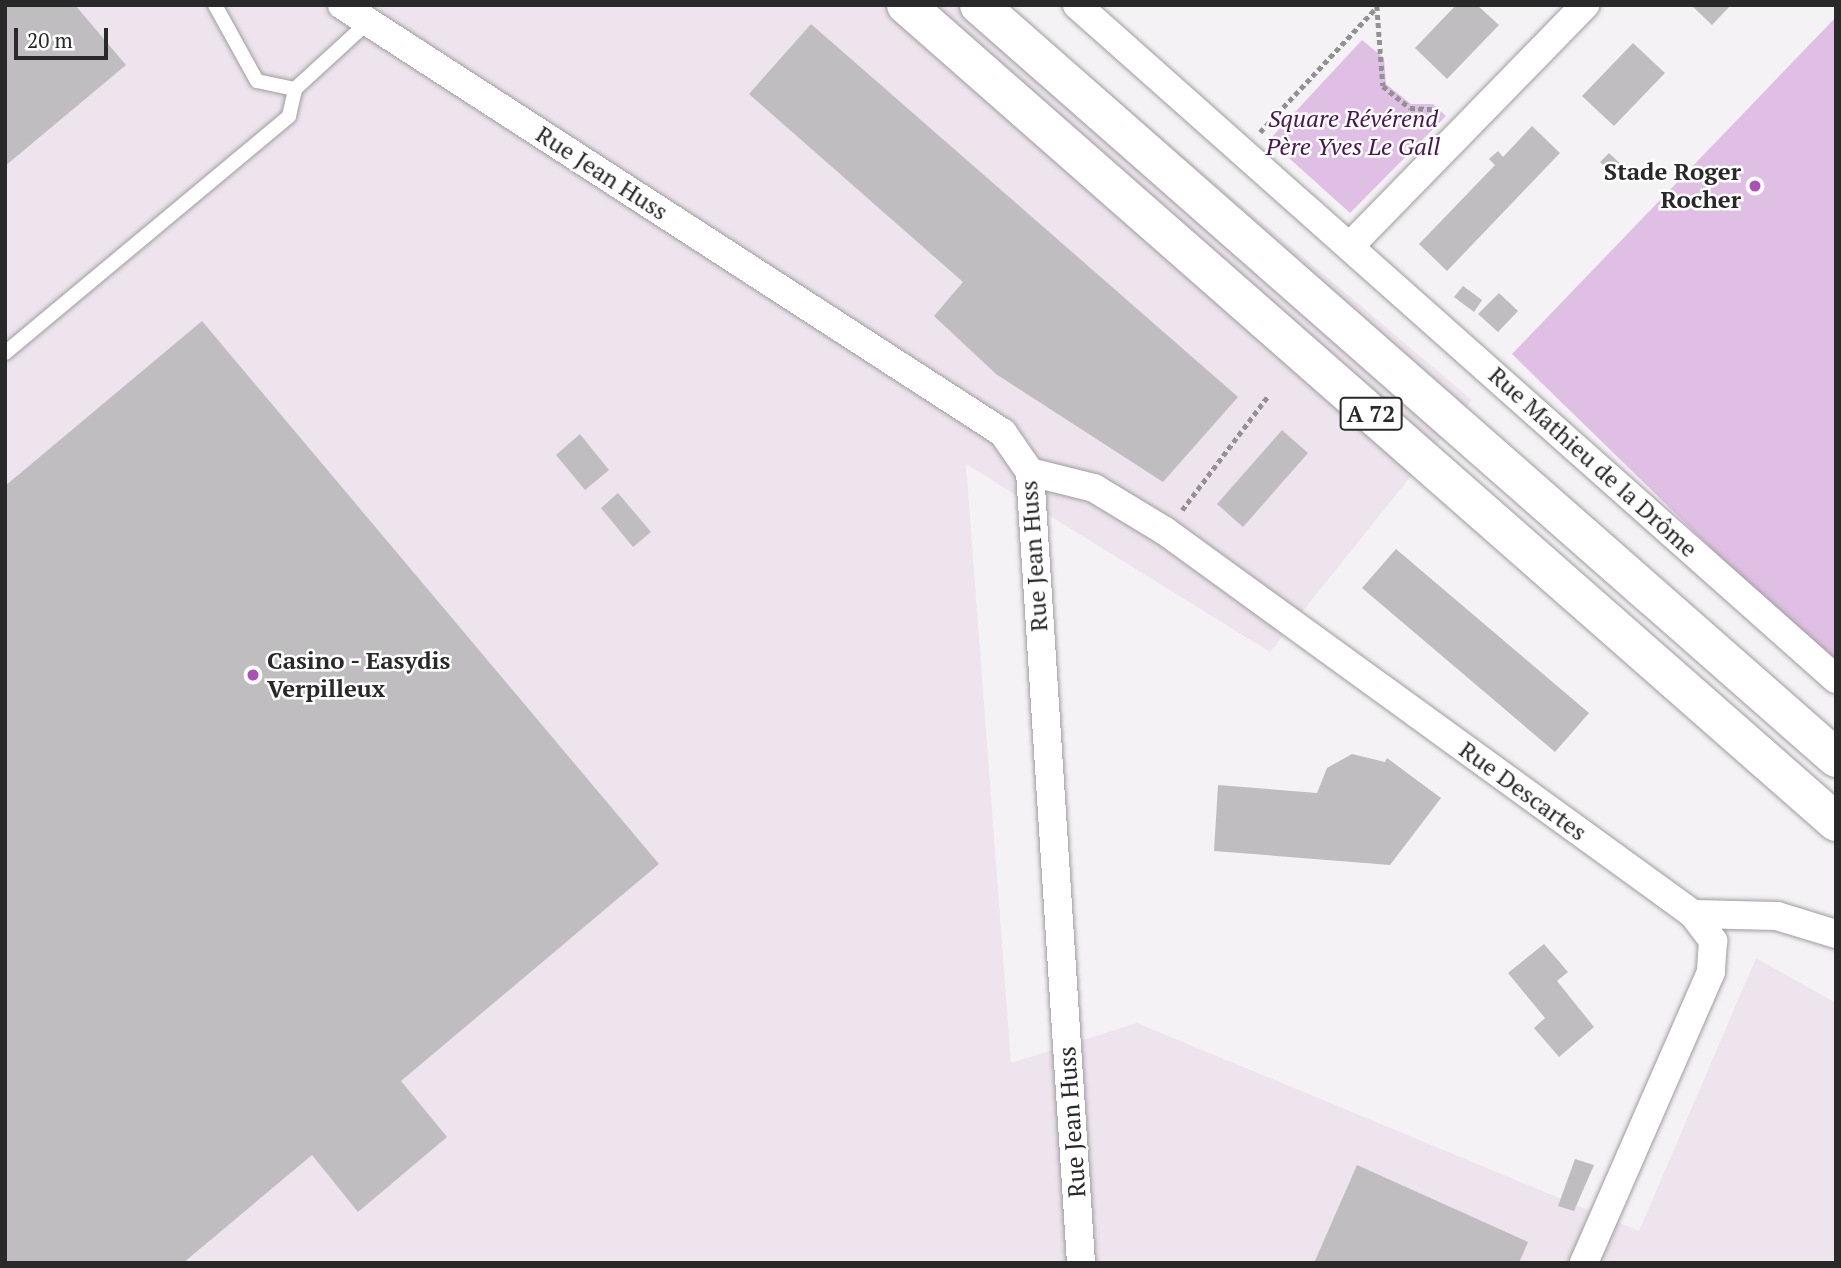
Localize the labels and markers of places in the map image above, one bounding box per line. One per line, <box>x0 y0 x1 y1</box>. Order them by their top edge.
place label: Stade Roger Rocher <box>1604 158 1741 214</box>
marker: Stade Roger Rocher <box>1747 178 1763 194</box>
place label: Casino - Easydis Verpilleux <box>267 647 452 703</box>
marker: Casino - Easydis Verpilleux <box>245 667 261 683</box>

